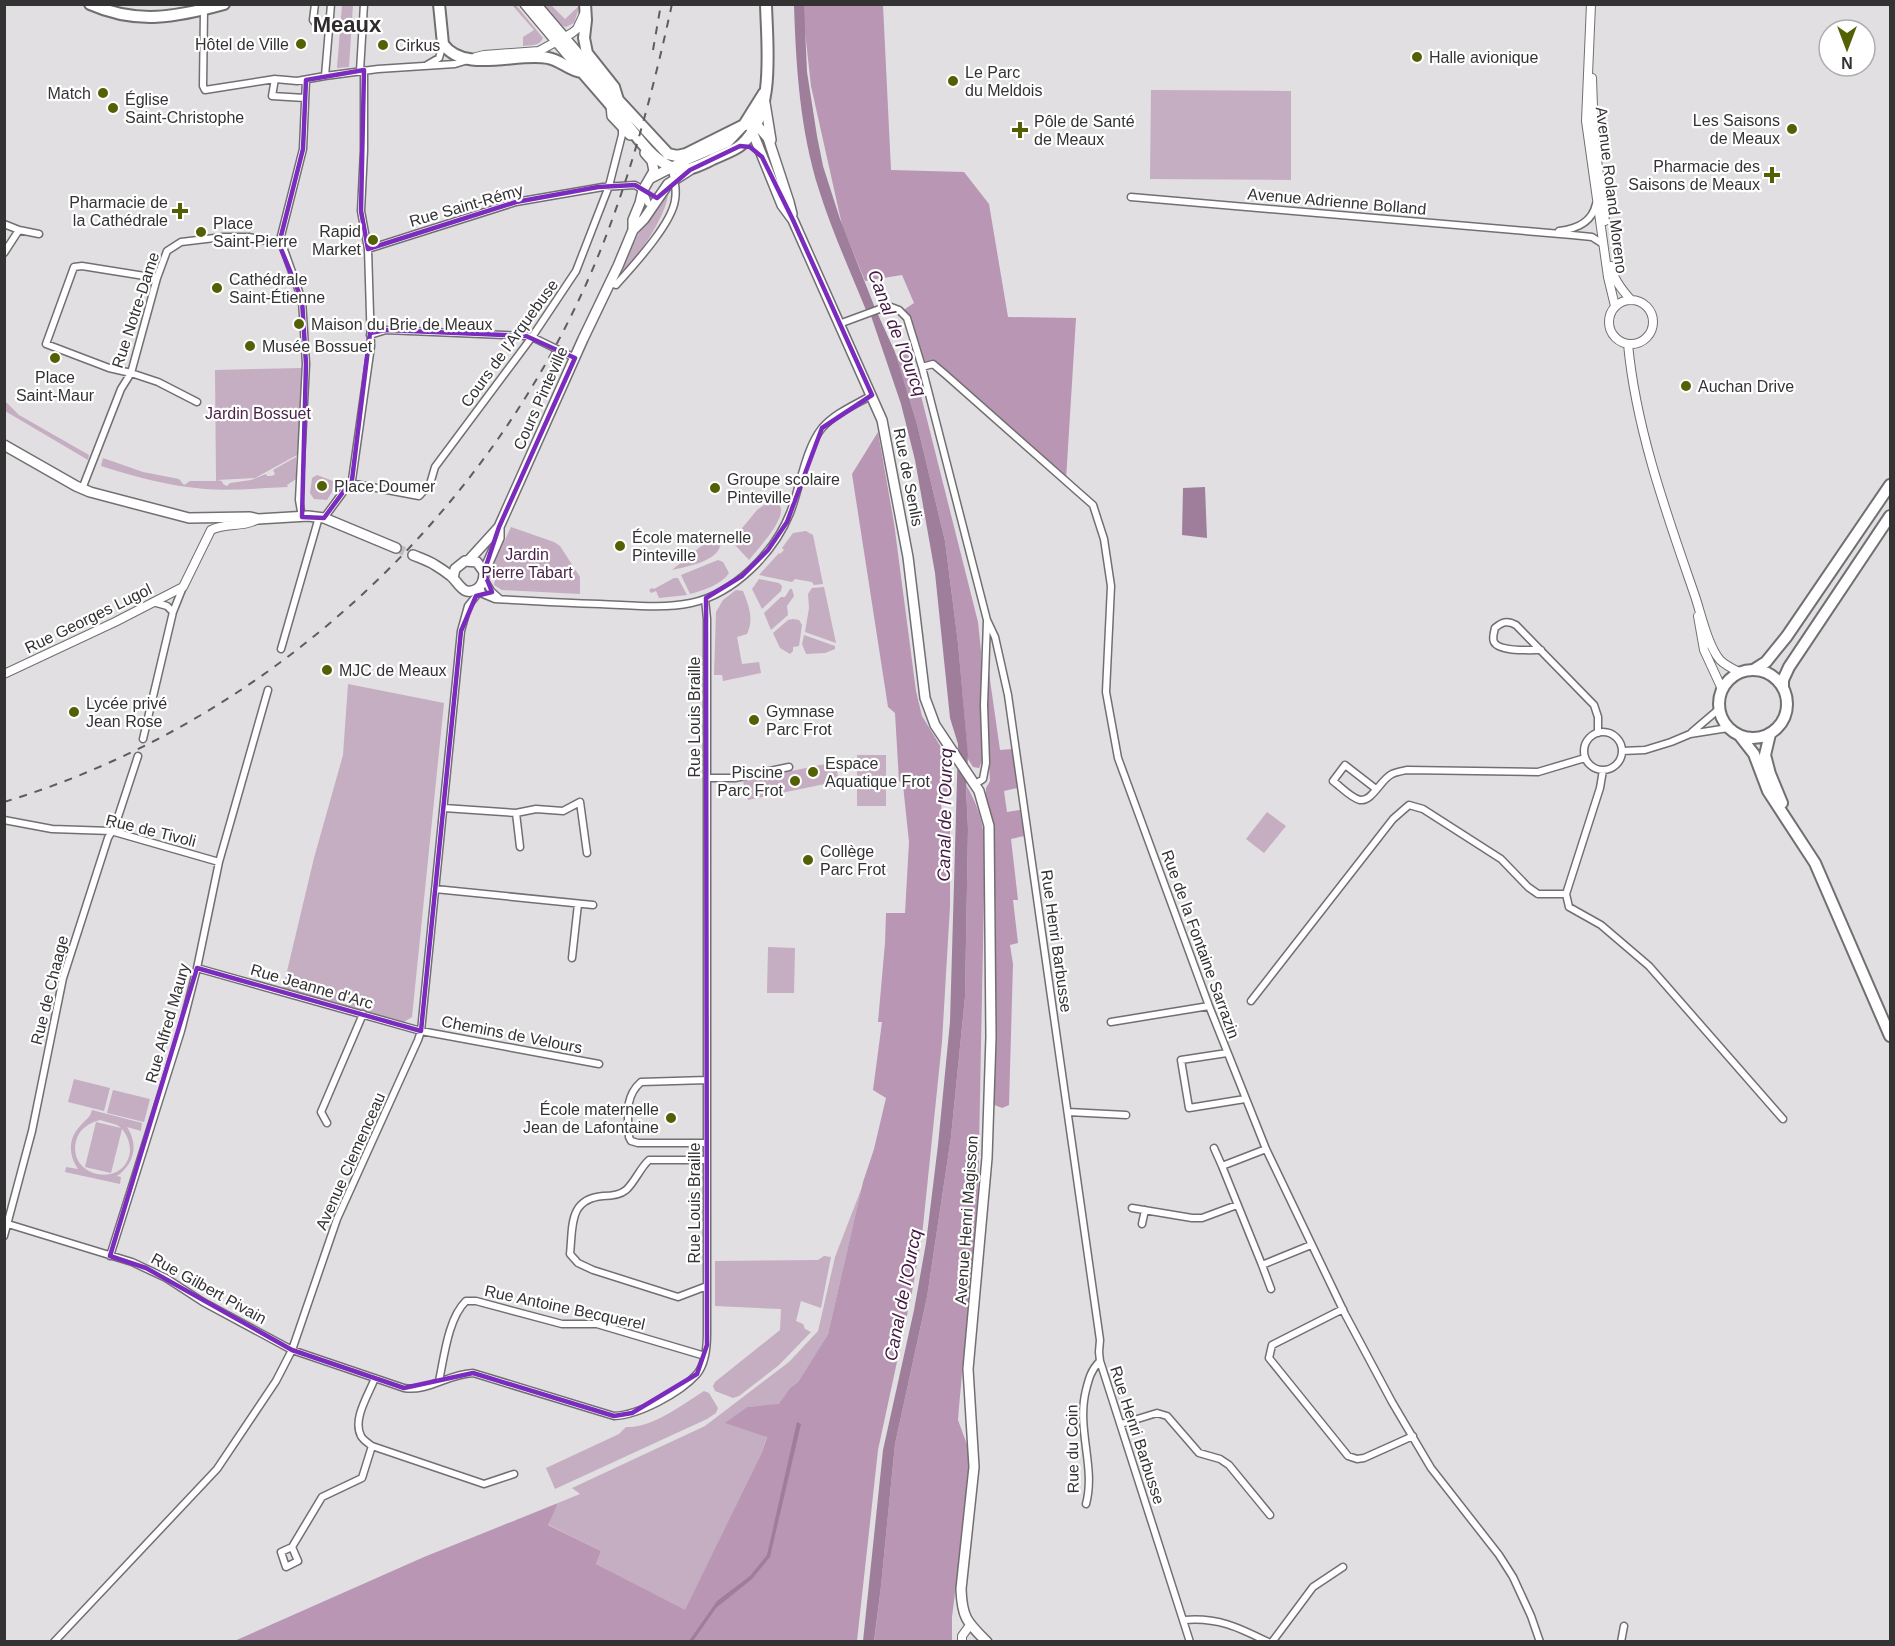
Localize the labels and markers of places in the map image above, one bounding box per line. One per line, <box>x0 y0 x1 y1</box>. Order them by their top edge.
place label: Hôtel de Ville <box>195 36 289 53</box>
marker: Hôtel de Ville <box>294 37 308 51</box>
place label: Cirkus <box>395 37 440 54</box>
marker: Cirkus <box>376 38 390 52</box>
place label: Halle avionique <box>1429 49 1539 66</box>
marker: Halle avionique <box>1410 50 1424 64</box>
place label: Le Parc du Meldois <box>965 64 1042 99</box>
marker: Le Parc du Meldois <box>946 74 960 88</box>
place label: Match <box>47 85 91 102</box>
marker: Match <box>96 86 110 100</box>
place label: Église Saint-Christophe <box>125 90 244 126</box>
marker: Église Saint-Christophe <box>106 101 120 115</box>
place label: Les Saisons de Meaux <box>1693 112 1780 147</box>
place label: Pôle de Santé de Meaux <box>1034 113 1135 148</box>
marker: Pôle de Santé de Meaux <box>1011 121 1029 139</box>
marker: Les Saisons de Meaux <box>1785 122 1799 136</box>
place label: Pharmacie des Saisons de Meaux <box>1628 158 1760 193</box>
marker: Pharmacie des Saisons de Meaux <box>1765 168 1779 182</box>
place label: Pharmacie de la Cathédrale <box>69 194 168 229</box>
marker: Pharmacie de la Cathédrale <box>173 204 187 218</box>
place label: Place Saint-Pierre <box>213 215 298 250</box>
place label: Rapid Market <box>312 223 362 258</box>
marker: Place Saint-Pierre <box>194 225 208 239</box>
marker: Rapid Market <box>366 233 380 247</box>
place label: Cathédrale Saint-Étienne <box>229 271 325 306</box>
marker: Cathédrale Saint-Étienne <box>210 281 224 295</box>
place label: Maison du Brie de Meaux <box>311 316 492 333</box>
marker: Maison du Brie de Meaux <box>292 317 306 331</box>
place label: Musée Bossuet <box>262 338 373 355</box>
marker: Musée Bossuet <box>243 339 257 353</box>
marker: Place Saint-Maur <box>48 351 62 365</box>
place label: Place Saint-Maur <box>16 369 95 404</box>
place label: Auchan Drive <box>1698 378 1794 395</box>
marker: Auchan Drive <box>1679 379 1693 393</box>
place label: Groupe scolaire Pinteville <box>727 471 840 506</box>
place label: Place Doumer <box>334 478 436 495</box>
marker: Place Doumer <box>315 479 329 493</box>
marker: Groupe scolaire Pinteville <box>708 481 722 495</box>
place label: École maternelle Pinteville <box>632 528 751 564</box>
marker: École maternelle Pinteville <box>613 539 627 553</box>
place label: MJC de Meaux <box>339 662 447 679</box>
marker: MJC de Meaux <box>320 663 334 677</box>
place label: Lycée privé Jean Rose <box>86 695 167 730</box>
place label: Gymnase Parc Frot <box>766 703 835 738</box>
marker: Lycée privé Jean Rose <box>67 705 81 719</box>
marker: Gymnase Parc Frot <box>747 713 761 727</box>
place label: Espace Aquatique Frot <box>825 755 931 790</box>
place label: Piscine Parc Frot <box>717 764 784 799</box>
marker: Espace Aquatique Frot <box>806 765 820 779</box>
marker: Piscine Parc Frot <box>788 774 802 788</box>
place label: Collège Parc Frot <box>820 843 886 878</box>
marker: Collège Parc Frot <box>801 853 815 867</box>
place label: École maternelle Jean de Lafontaine <box>523 1100 659 1136</box>
marker: École maternelle Jean de Lafontaine <box>664 1111 678 1125</box>

